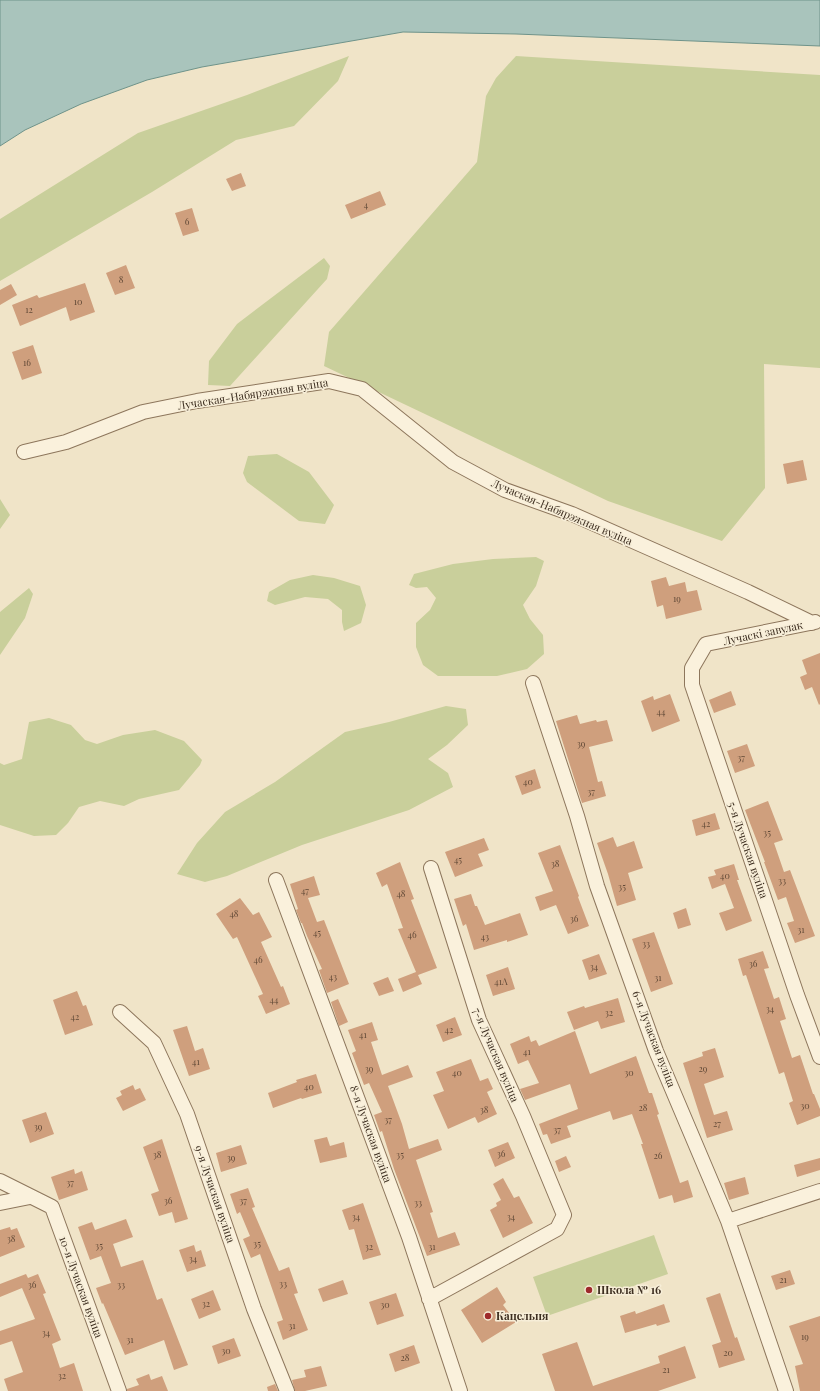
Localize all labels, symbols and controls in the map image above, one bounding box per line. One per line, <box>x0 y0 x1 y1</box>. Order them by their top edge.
house number: 4 <box>364 198 369 210</box>
house number: 6 <box>185 215 190 227</box>
house number: 8 <box>119 273 124 285</box>
house number: 10 <box>74 295 82 307</box>
house number: 12 <box>25 303 33 315</box>
house number: 16 <box>23 356 31 368</box>
street label: Лучаская-Набярэжная вуліца <box>176 374 330 413</box>
street label: Лучаская-Набярэжная вуліца <box>488 475 636 548</box>
house number: 19 <box>673 592 681 604</box>
street label: Лучаскі завулак <box>721 617 805 648</box>
house number: 44 <box>657 705 666 717</box>
house number: 39 <box>577 737 586 749</box>
house number: 37 <box>737 751 745 763</box>
house number: 40 <box>523 775 533 787</box>
house number: 37 <box>587 785 595 797</box>
street label: 5-я Лучаская вуліца <box>725 800 772 901</box>
house number: 42 <box>702 817 710 829</box>
house number: 35 <box>763 826 771 838</box>
house number: 45 <box>454 853 462 865</box>
house number: 38 <box>551 857 560 869</box>
house number: 40 <box>720 869 730 881</box>
house number: 33 <box>778 874 786 886</box>
house number: 35 <box>618 880 626 892</box>
house number: 47 <box>301 884 309 896</box>
house number: 48 <box>396 887 406 899</box>
house number: 48 <box>229 907 239 919</box>
house number: 36 <box>570 912 579 924</box>
house number: 31 <box>797 923 805 935</box>
house number: 45 <box>313 926 321 938</box>
house number: 46 <box>407 928 417 940</box>
house number: 43 <box>481 930 489 942</box>
house number: 33 <box>642 937 650 949</box>
house number: 46 <box>253 953 263 965</box>
house number: 36 <box>749 957 758 969</box>
house number: 34 <box>590 960 599 972</box>
house number: 43 <box>329 970 337 982</box>
house number: 31 <box>654 971 662 983</box>
house number: 41А <box>494 975 508 987</box>
street label: 6-я Лучаская вуліца <box>629 988 680 1090</box>
house number: 44 <box>270 993 279 1005</box>
house number: 34 <box>766 1002 775 1014</box>
street label: 7-я Лучаская вуліца <box>470 1005 523 1105</box>
house number: 32 <box>605 1006 613 1018</box>
house number: 42 <box>71 1010 79 1022</box>
house number: 42 <box>445 1023 453 1035</box>
house number: 41 <box>359 1028 368 1040</box>
house number: 41 <box>523 1045 532 1057</box>
house number: 41 <box>192 1055 201 1067</box>
house number: 39 <box>365 1062 374 1074</box>
house number: 29 <box>699 1062 708 1074</box>
house number: 40 <box>452 1066 462 1078</box>
house number: 30 <box>624 1066 634 1078</box>
house number: 40 <box>304 1080 314 1092</box>
street label: 8-я Лучаская вуліца <box>347 1083 396 1185</box>
house number: 30 <box>800 1099 810 1111</box>
house number: 28 <box>639 1101 648 1113</box>
house number: 38 <box>480 1103 489 1115</box>
house number: 37 <box>384 1113 392 1125</box>
house number: 27 <box>713 1117 721 1129</box>
house number: 39 <box>34 1120 43 1132</box>
house number: 37 <box>553 1123 561 1135</box>
street label: 9-я Лучаская вуліца <box>192 1143 239 1245</box>
house number: 36 <box>497 1147 506 1159</box>
house number: 38 <box>153 1148 162 1160</box>
house number: 35 <box>396 1148 404 1160</box>
house number: 26 <box>654 1149 663 1161</box>
house number: 39 <box>227 1151 236 1163</box>
house number: 37 <box>66 1176 74 1188</box>
house number: 36 <box>164 1194 173 1206</box>
house number: 37 <box>239 1194 247 1206</box>
house number: 33 <box>414 1196 422 1208</box>
house number: 34 <box>352 1210 361 1222</box>
house number: 34 <box>507 1210 516 1222</box>
house number: 38 <box>7 1232 16 1244</box>
street label: 10-я Лучаская вуліца <box>56 1234 107 1340</box>
house number: 35 <box>253 1237 261 1249</box>
house number: 35 <box>95 1239 103 1251</box>
house number: 32 <box>365 1240 373 1252</box>
house number: 31 <box>428 1240 436 1252</box>
house number: 34 <box>189 1252 198 1264</box>
house number: 21 <box>779 1273 787 1285</box>
house number: 33 <box>279 1277 287 1289</box>
house number: 36 <box>28 1278 37 1290</box>
house number: 33 <box>117 1278 125 1290</box>
place label: Школа № 16 <box>597 1282 661 1297</box>
marker: Школа № 16 <box>584 1285 594 1295</box>
house number: 32 <box>202 1297 210 1309</box>
house number: 30 <box>380 1298 390 1310</box>
place label: Кацельня <box>496 1308 549 1323</box>
marker: Кацельня <box>483 1311 493 1321</box>
house number: 31 <box>288 1319 296 1331</box>
house number: 34 <box>42 1326 51 1338</box>
house number: 19 <box>801 1330 809 1342</box>
house number: 31 <box>126 1333 134 1345</box>
house number: 30 <box>221 1344 231 1356</box>
house number: 20 <box>723 1346 733 1358</box>
house number: 28 <box>401 1351 410 1363</box>
house number: 21 <box>662 1363 670 1375</box>
house number: 32 <box>58 1369 66 1381</box>

